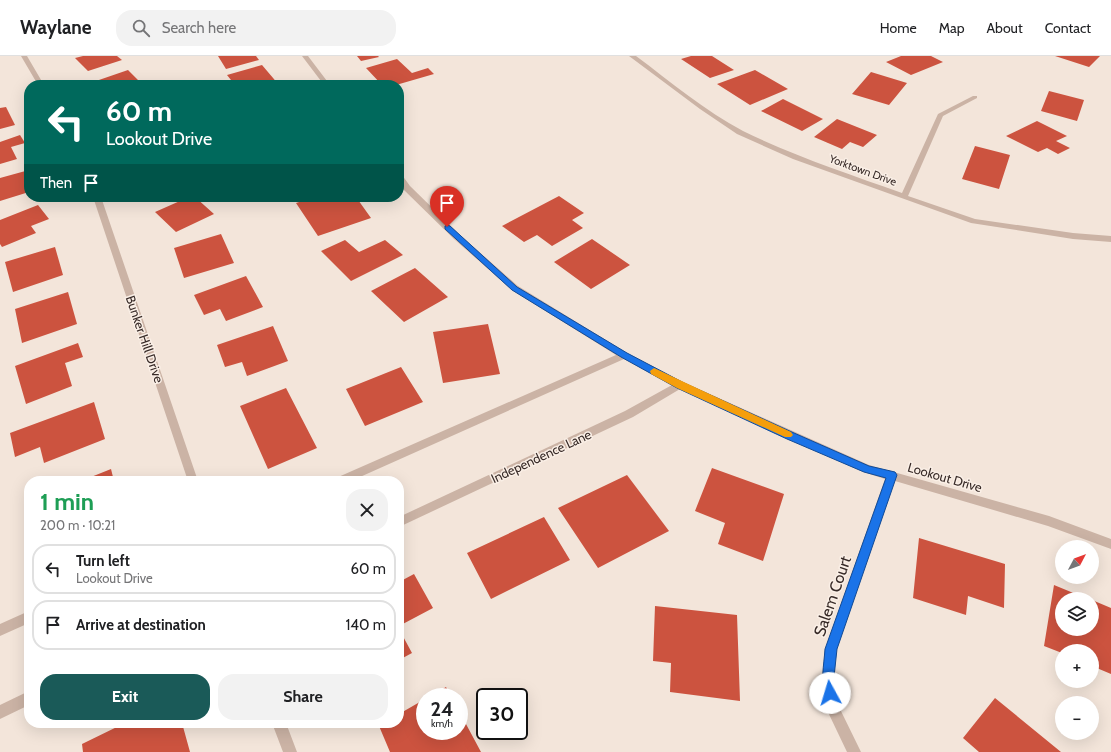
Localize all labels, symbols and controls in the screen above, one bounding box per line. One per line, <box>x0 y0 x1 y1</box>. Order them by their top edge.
search box <box>116 10 396 46</box>
text: Waylane <box>20 16 92 39</box>
icon: search <box>130 17 152 39</box>
text: Search here <box>162 19 236 37</box>
text: Home <box>880 19 917 37</box>
text: Map <box>939 19 964 37</box>
text: About <box>986 19 1023 37</box>
text: Contact <box>1045 19 1091 37</box>
text: 60 m <box>106 94 172 128</box>
icon: left <box>40 96 92 148</box>
text: Lookout Drive <box>106 128 212 150</box>
street label: Yorktown Drive <box>826 151 899 189</box>
icon: arrive <box>80 172 102 194</box>
text: Then <box>40 174 72 192</box>
pin <box>430 186 464 227</box>
icon: arrive <box>436 192 458 214</box>
street label: Bunker Hill Drive <box>123 293 167 385</box>
street label: Independence Lane <box>488 426 594 486</box>
street label: Lookout Drive <box>906 459 984 495</box>
text: 1 min <box>40 487 94 516</box>
button: close <box>346 489 388 531</box>
text: 200 m · 10:21 <box>40 517 115 533</box>
north arrow <box>1055 540 1099 584</box>
map controls <box>1055 540 1099 740</box>
text: Turn left <box>76 552 130 570</box>
street label: Salem Court <box>810 553 855 639</box>
icon: left <box>42 558 64 580</box>
text: 60 m <box>350 560 386 578</box>
text: Lookout Drive <box>76 570 153 586</box>
button: layers <box>1055 592 1099 636</box>
icon: arrive <box>42 614 64 636</box>
text: Arrive at destination <box>76 616 206 634</box>
text: 140 m <box>345 616 386 634</box>
button: + <box>1055 644 1099 688</box>
position arrow <box>809 672 851 714</box>
button: Exit <box>40 674 210 720</box>
button: Share <box>218 674 388 720</box>
speed limit sign: 30 <box>476 688 528 740</box>
button: − <box>1055 696 1099 740</box>
text: 24 <box>431 697 454 721</box>
text: km/h <box>431 717 453 730</box>

